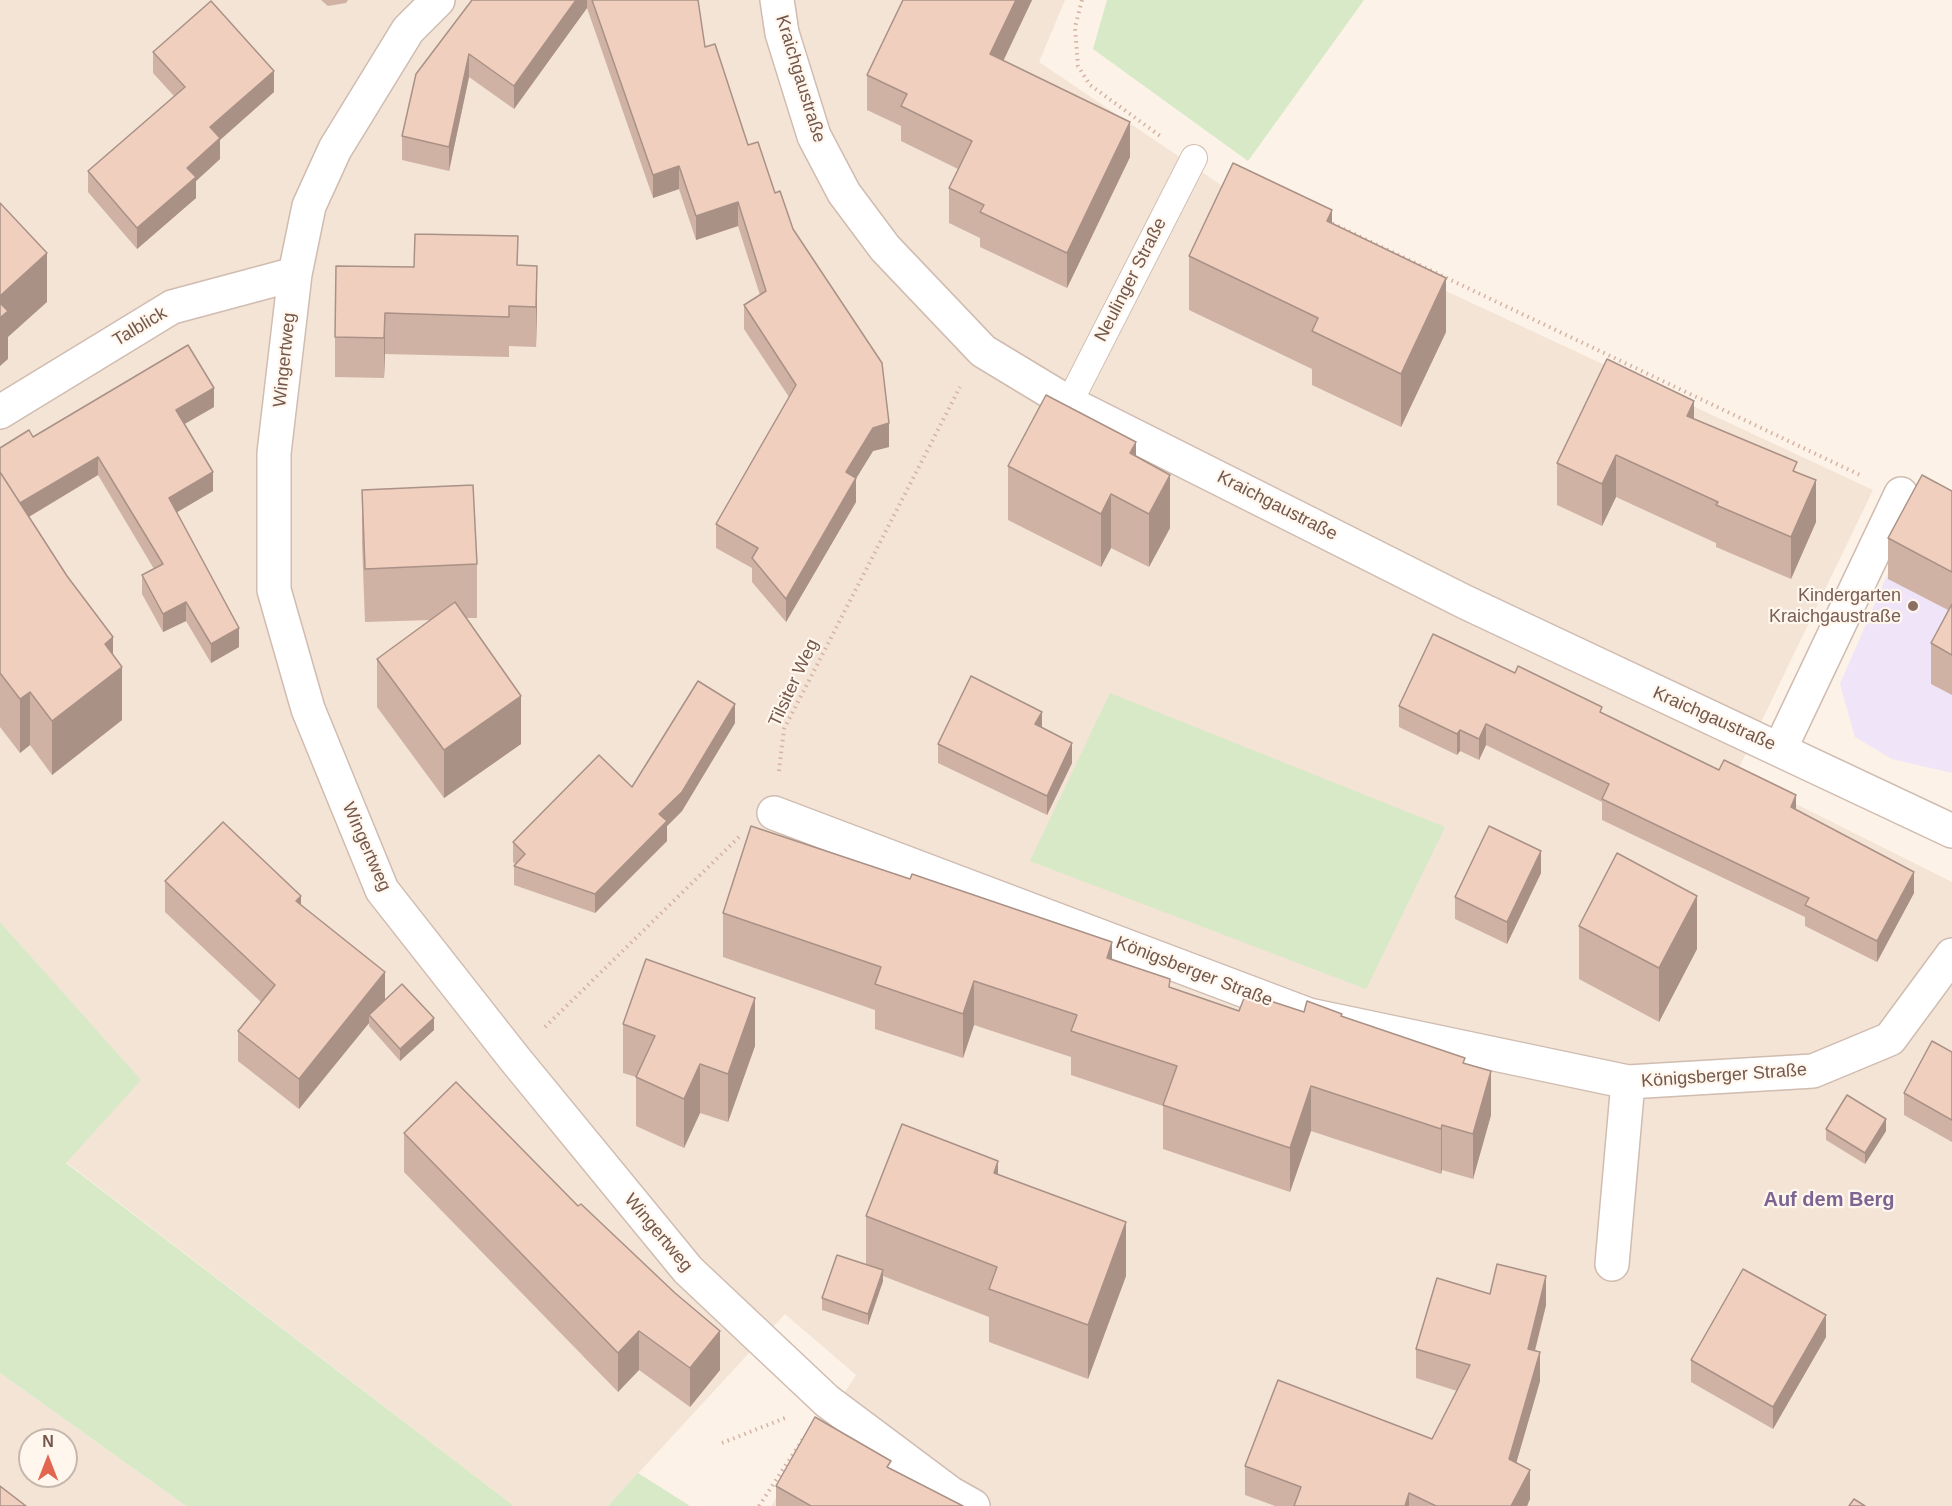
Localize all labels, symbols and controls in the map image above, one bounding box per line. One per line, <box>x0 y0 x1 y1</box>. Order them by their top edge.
street label: Kraichgaustraße <box>770 13 830 145</box>
street label: Neulinger Straße <box>1090 214 1172 346</box>
street label: Talblick <box>109 303 171 351</box>
street label: Wingertweg <box>269 312 301 408</box>
street label: Kraichgaustraße <box>1213 466 1341 546</box>
place label: Kindergarten Kraichgaustraße <box>1769 585 1901 628</box>
marker: Kindergarten Kraichgaustraße <box>1906 599 1920 613</box>
street label: Tilsiter Weg <box>764 636 824 730</box>
street label: Kraichgaustraße <box>1649 682 1779 756</box>
street label: Wingertweg <box>337 799 395 895</box>
street label: Königsberger Straße <box>1113 932 1275 1012</box>
street label: Königsberger Straße <box>1640 1059 1808 1093</box>
district label: Auf dem Berg <box>1763 1188 1895 1212</box>
street label: Wingertweg <box>619 1190 697 1276</box>
north arrow <box>18 1428 78 1488</box>
text: N <box>42 1433 54 1450</box>

